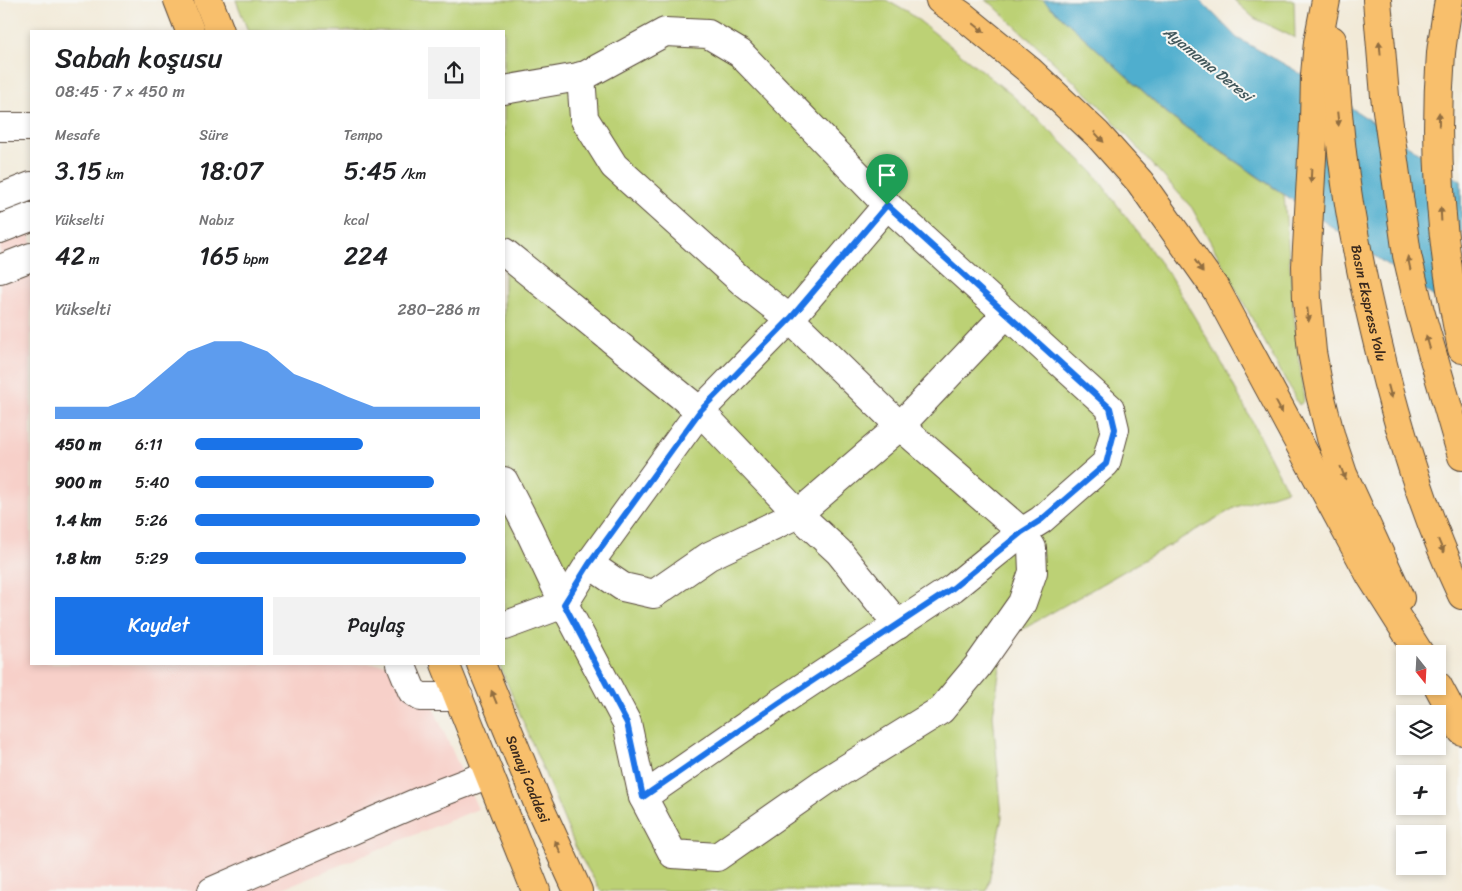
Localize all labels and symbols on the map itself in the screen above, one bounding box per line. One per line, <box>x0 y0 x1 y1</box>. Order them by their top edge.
water label: Ayamama Deresi <box>1157 19 1261 110</box>
one-way arrow <box>972 23 985 34</box>
one-way arrow <box>1376 40 1384 56</box>
one-way arrow <box>1435 110 1443 126</box>
one-way arrow <box>1334 111 1342 127</box>
one-way arrow <box>1093 131 1105 143</box>
pin <box>866 154 908 205</box>
one-way arrow <box>1307 168 1315 184</box>
one-way arrow <box>1437 205 1445 221</box>
street label: Basın Ekspress Yolu <box>1344 242 1394 365</box>
one-way arrow <box>1405 256 1413 271</box>
one-way arrow <box>1194 259 1204 272</box>
one-way arrow <box>1305 307 1313 323</box>
one-way arrow <box>1424 334 1432 349</box>
one-way arrow <box>1386 385 1394 400</box>
one-way arrow <box>1275 399 1283 414</box>
one-way arrow <box>1340 465 1348 480</box>
one-way arrow <box>1438 539 1446 553</box>
north arrow <box>1396 645 1446 695</box>
one-way arrow <box>490 690 498 704</box>
street label: Sanayi Caddesi <box>499 731 558 828</box>
one-way arrow <box>553 840 561 854</box>

